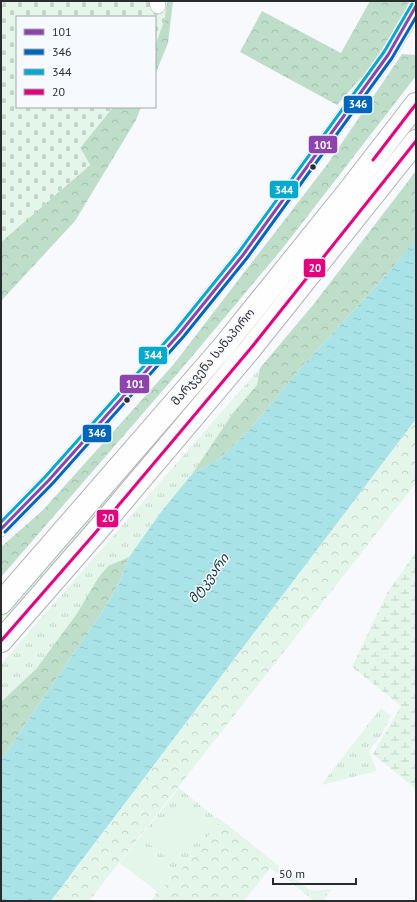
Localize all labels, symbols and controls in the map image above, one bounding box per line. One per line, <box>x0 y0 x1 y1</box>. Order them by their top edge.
legend <box>16 16 156 108</box>
text: 101 <box>52 24 72 39</box>
text: 346 <box>52 44 72 59</box>
text: 344 <box>52 64 72 79</box>
text: 20 <box>52 84 66 99</box>
line badge: 346 <box>343 95 373 114</box>
text: 346 <box>349 97 367 111</box>
line badge: 101 <box>308 135 338 154</box>
text: 101 <box>314 138 332 152</box>
unlabelled marker <box>308 162 318 172</box>
line badge: 344 <box>269 180 299 199</box>
text: 344 <box>275 183 294 197</box>
line badge: 20 <box>303 258 326 278</box>
text: 20 <box>309 261 321 275</box>
street label: მარჯვენა სანაპირო <box>168 305 258 408</box>
line badge: 344 <box>138 346 168 365</box>
text: 344 <box>144 348 163 362</box>
line badge: 101 <box>119 374 150 394</box>
text: 101 <box>126 377 144 391</box>
unlabelled marker <box>122 395 132 405</box>
line badge: 346 <box>82 424 112 443</box>
text: 346 <box>88 426 106 440</box>
line badge: 20 <box>96 509 119 528</box>
text: 20 <box>102 511 114 525</box>
water label: მტკვარი <box>184 550 233 606</box>
scale bar <box>273 860 356 886</box>
text: 50 m <box>279 866 305 881</box>

